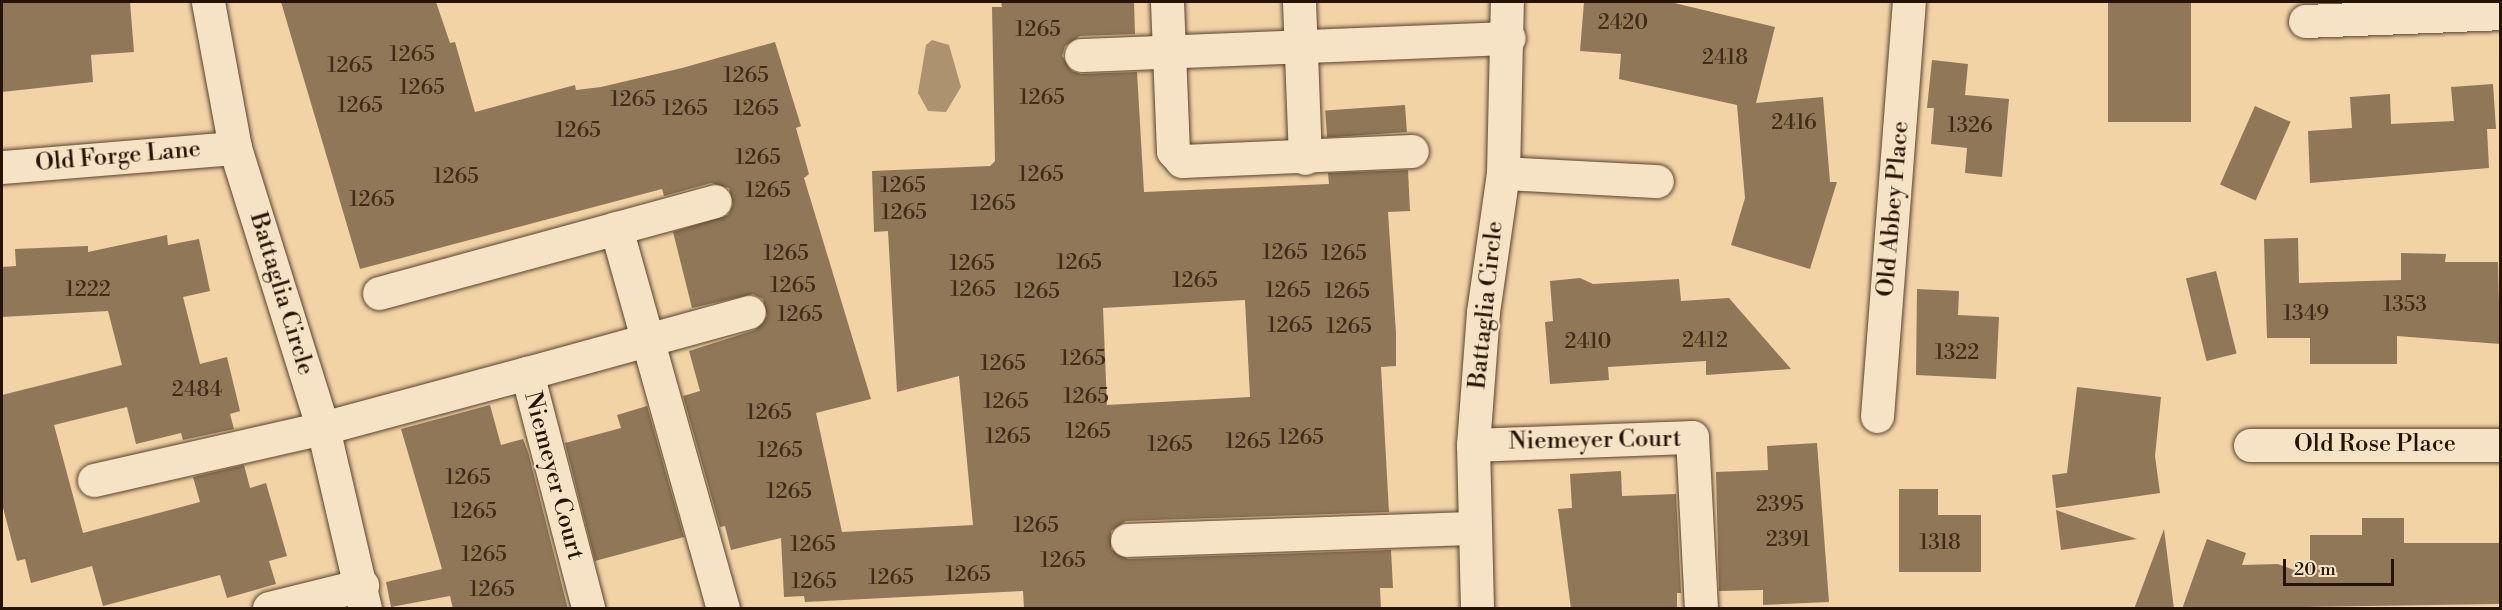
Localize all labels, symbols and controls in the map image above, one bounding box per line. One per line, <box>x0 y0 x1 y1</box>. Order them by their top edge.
house number: 2420 <box>1598 10 1648 36</box>
house number: 1265 <box>1015 17 1061 43</box>
house number: 1265 <box>389 42 435 68</box>
house number: 2418 <box>1702 45 1748 71</box>
house number: 1265 <box>327 53 373 79</box>
house number: 1265 <box>723 63 769 89</box>
house number: 1265 <box>399 75 445 101</box>
house number: 1265 <box>1019 85 1065 111</box>
house number: 1265 <box>610 87 656 113</box>
house number: 1265 <box>337 93 383 119</box>
house number: 1265 <box>662 96 708 122</box>
house number: 1265 <box>733 96 779 122</box>
house number: 2416 <box>1771 110 1817 136</box>
house number: 1326 <box>1947 113 1993 139</box>
house number: 1265 <box>555 118 601 144</box>
street label: Old Abbey Place <box>1872 120 1916 298</box>
street label: Old Forge Lane <box>34 135 202 179</box>
house number: 1265 <box>735 145 781 171</box>
house number: 1265 <box>1018 162 1064 188</box>
house number: 1265 <box>433 164 479 190</box>
house number: 1265 <box>880 173 926 199</box>
house number: 1265 <box>745 178 791 204</box>
house number: 1265 <box>349 187 395 213</box>
house number: 1265 <box>970 191 1016 217</box>
house number: 1265 <box>881 200 927 226</box>
street label: Battaglia Circle <box>243 209 319 379</box>
street label: Battaglia Circle <box>1464 220 1510 390</box>
house number: 1265 <box>1262 240 1308 266</box>
house number: 1265 <box>763 241 809 267</box>
house number: 1265 <box>1321 241 1367 267</box>
house number: 1265 <box>1056 250 1102 276</box>
house number: 1265 <box>949 251 995 277</box>
house number: 1265 <box>1172 268 1218 294</box>
house number: 1265 <box>770 273 816 299</box>
house number: 1222 <box>65 277 111 303</box>
house number: 1265 <box>950 277 996 303</box>
house number: 1265 <box>1265 278 1311 304</box>
house number: 1265 <box>1014 279 1060 305</box>
house number: 1265 <box>1324 279 1370 305</box>
house number: 1353 <box>2383 292 2427 318</box>
house number: 1349 <box>2283 301 2329 327</box>
house number: 1265 <box>777 302 823 328</box>
house number: 1265 <box>1267 313 1313 339</box>
house number: 1265 <box>1326 314 1372 340</box>
house number: 2412 <box>1682 328 1728 354</box>
house number: 2410 <box>1565 329 1611 355</box>
house number: 1322 <box>1935 340 1979 366</box>
house number: 1265 <box>1060 346 1106 372</box>
house number: 1265 <box>980 351 1026 377</box>
house number: 2484 <box>172 377 222 403</box>
house number: 1265 <box>1063 384 1109 410</box>
street label: Niemeyer Court <box>517 389 589 563</box>
house number: 1265 <box>983 389 1029 415</box>
house number: 1265 <box>746 400 792 426</box>
house number: 1265 <box>1065 419 1111 445</box>
house number: 1265 <box>985 424 1031 450</box>
house number: 1265 <box>1278 425 1324 451</box>
street label: Niemeyer Court <box>1508 425 1682 457</box>
house number: 1265 <box>1225 429 1271 455</box>
street label: Old Rose Place <box>2294 431 2456 459</box>
house number: 1265 <box>1147 432 1193 458</box>
house number: 1265 <box>757 438 803 464</box>
house number: 1265 <box>445 465 491 491</box>
house number: 1265 <box>766 479 812 505</box>
house number: 2395 <box>1756 492 1804 518</box>
house number: 1265 <box>451 499 497 525</box>
house number: 1265 <box>1013 513 1059 539</box>
house number: 2391 <box>1766 527 1810 553</box>
house number: 1318 <box>1919 530 1961 556</box>
house number: 1265 <box>790 532 836 558</box>
house number: 1265 <box>461 542 507 568</box>
scale bar <box>2286 547 2397 585</box>
house number: 1265 <box>1040 548 1086 574</box>
text: 20 m <box>2294 558 2336 581</box>
house number: 1265 <box>945 562 991 588</box>
house number: 1265 <box>868 565 914 591</box>
house number: 1265 <box>791 569 837 595</box>
house number: 1265 <box>469 577 515 603</box>

